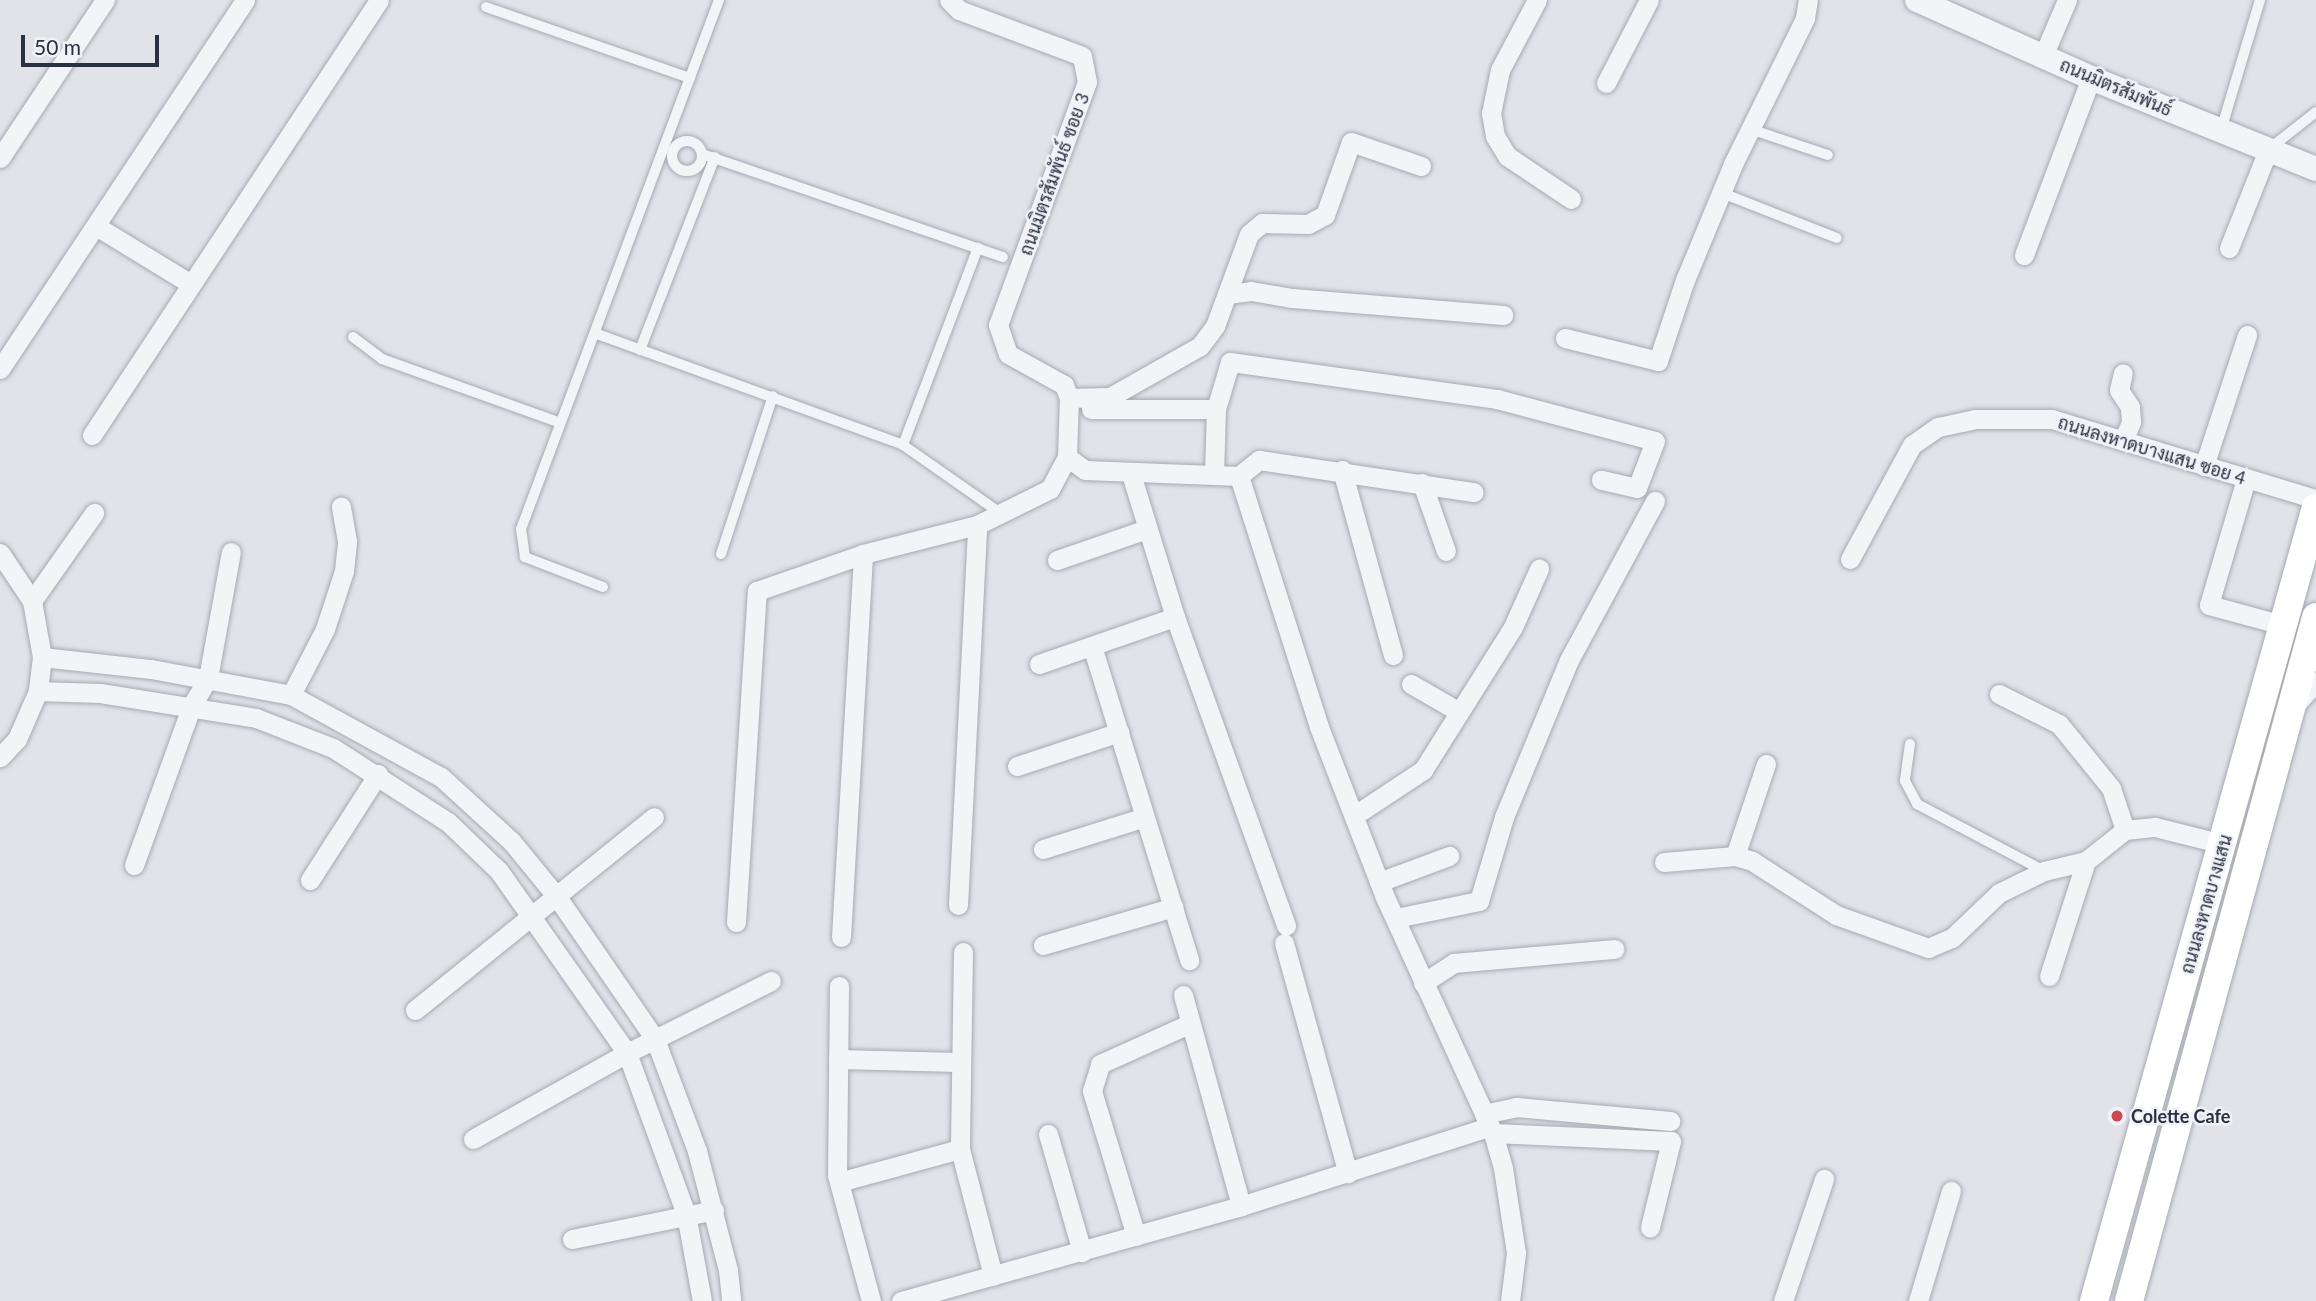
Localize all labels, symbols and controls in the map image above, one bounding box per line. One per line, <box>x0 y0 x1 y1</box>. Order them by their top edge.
scale bar <box>24 21 163 65</box>
text: 50 m <box>34 34 81 59</box>
street label: ถนนมิตรสัมพันธ์ <box>2057 54 2175 120</box>
street label: ถนนมิตรสัมพันธ์ ซอย 3 <box>1015 90 1093 258</box>
street label: ถนนลงหาดบางแสน ซอย 4 <box>2055 411 2249 489</box>
street label: ถนนลงหาดบางแสน <box>2176 832 2236 976</box>
place label: Colette Cafe <box>2131 1105 2230 1127</box>
marker: Colette Cafe <box>2109 1108 2125 1124</box>

